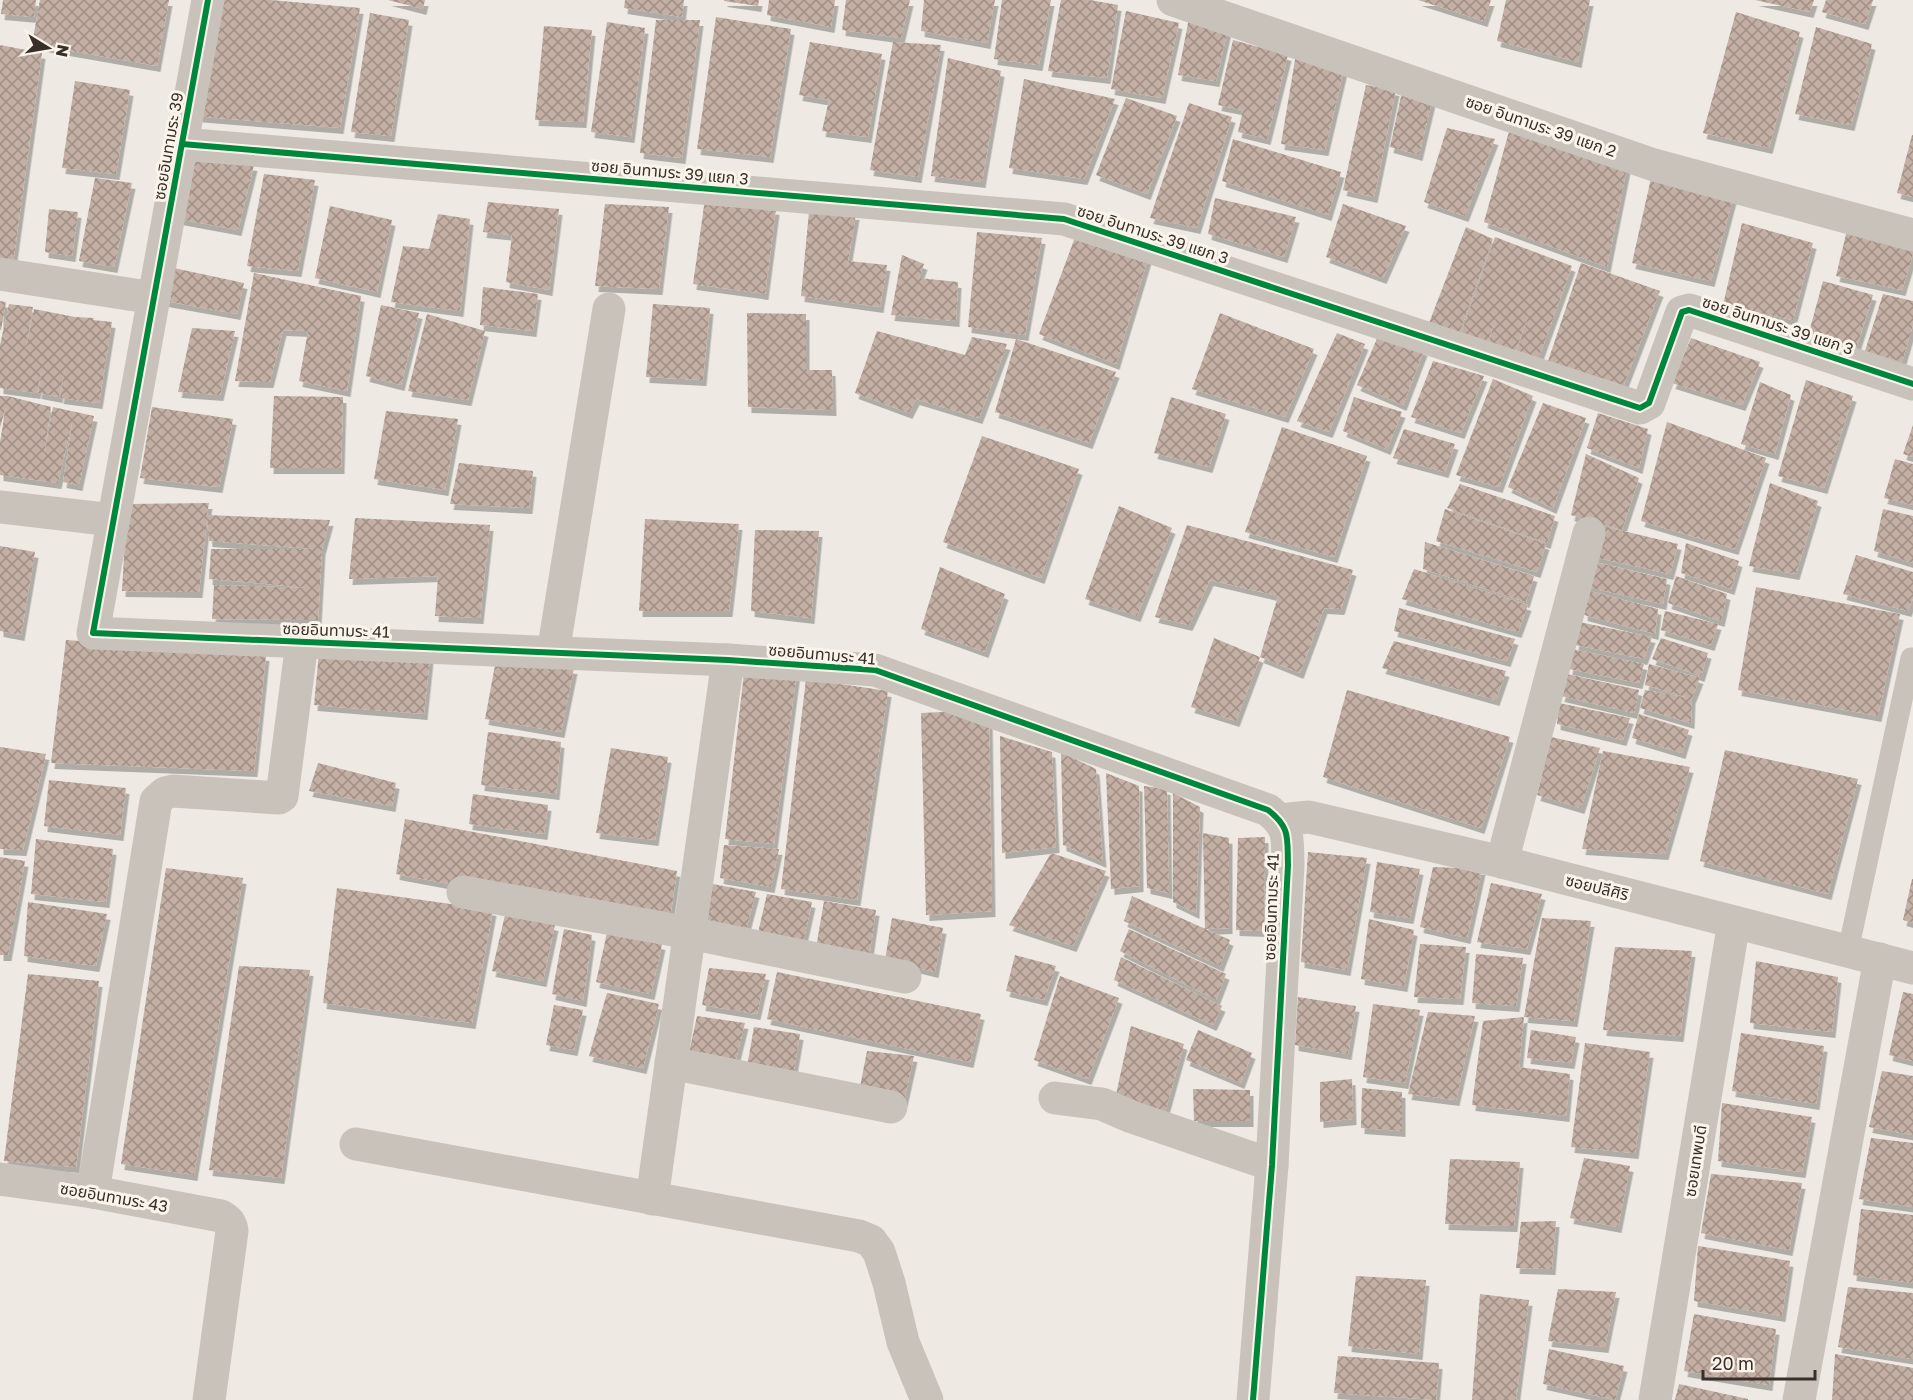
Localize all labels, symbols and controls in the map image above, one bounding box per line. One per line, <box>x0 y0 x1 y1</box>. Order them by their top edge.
north arrow <box>18 18 78 78</box>
text: N <box>52 43 74 59</box>
street label: ซอยอินทามระ 39 <box>149 91 187 201</box>
street label: ซอย อินทามระ 39 แยก 2 <box>1463 91 1619 161</box>
street label: ซอย อินทามระ 39 แยก 3 <box>590 155 750 189</box>
street label: ซอย อินทามระ 39 แยก 3 <box>1075 200 1231 268</box>
street label: ซอย อินทามระ 39 แยก 3 <box>1700 291 1856 359</box>
street label: ซอยอินทามระ 41 <box>282 618 390 642</box>
street label: ซอยอินทามระ 41 <box>768 639 877 669</box>
street label: ซอยอินทามระ 41 <box>1259 853 1283 961</box>
street label: ซอยปลีศิริ <box>1563 870 1631 905</box>
street label: ซอยเทพบดี <box>1679 1124 1711 1198</box>
street label: ซอยอินทามระ 43 <box>59 1178 169 1216</box>
scale bar <box>1703 1343 1816 1381</box>
text: 20 m <box>1712 1352 1754 1374</box>

